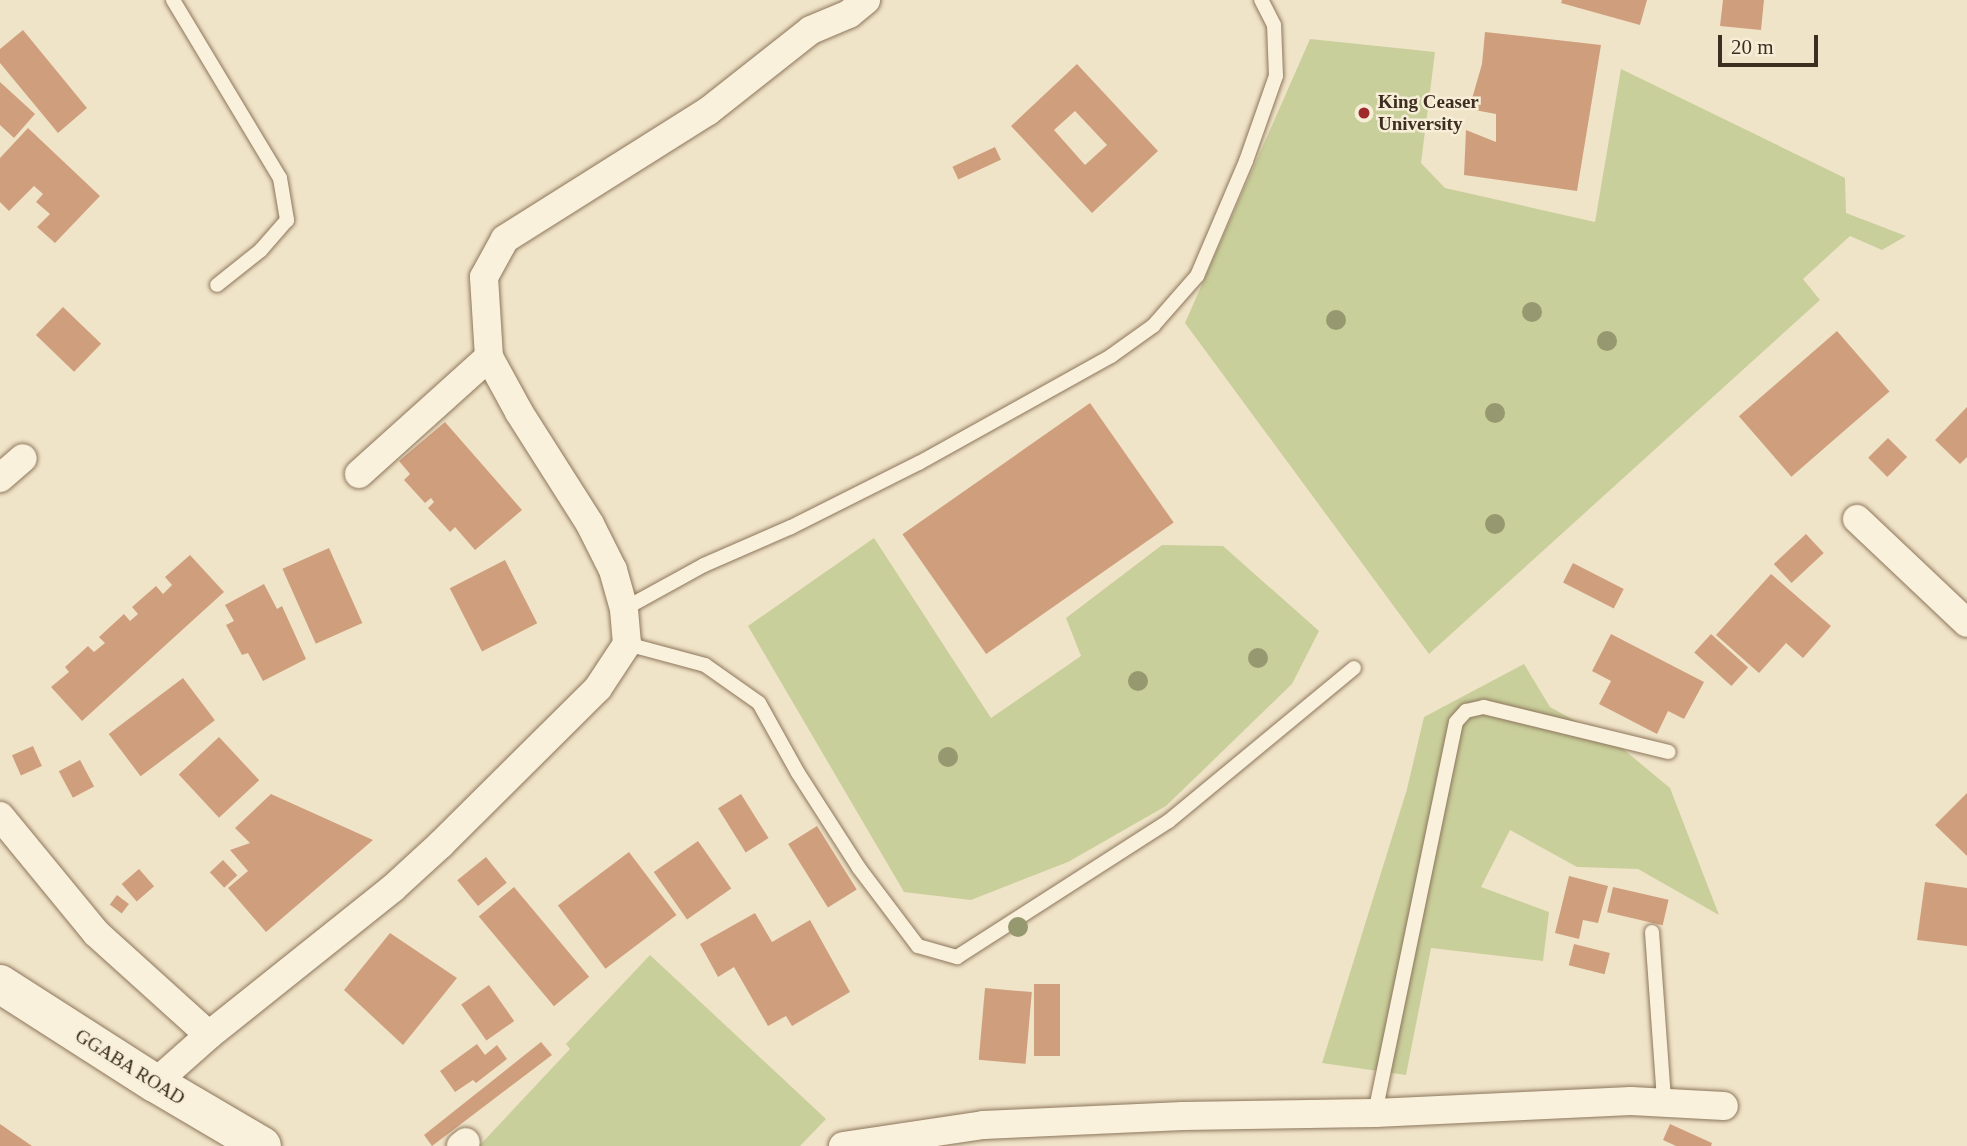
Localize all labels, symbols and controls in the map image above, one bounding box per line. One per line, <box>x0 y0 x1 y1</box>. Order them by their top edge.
scale bar <box>1722 21 1822 65</box>
text: 20 m <box>1731 35 1774 59</box>
place label: King Ceaser University <box>1378 91 1479 135</box>
marker: King Ceaser University <box>1356 105 1372 121</box>
street label: GGABA ROAD <box>70 1024 190 1110</box>

